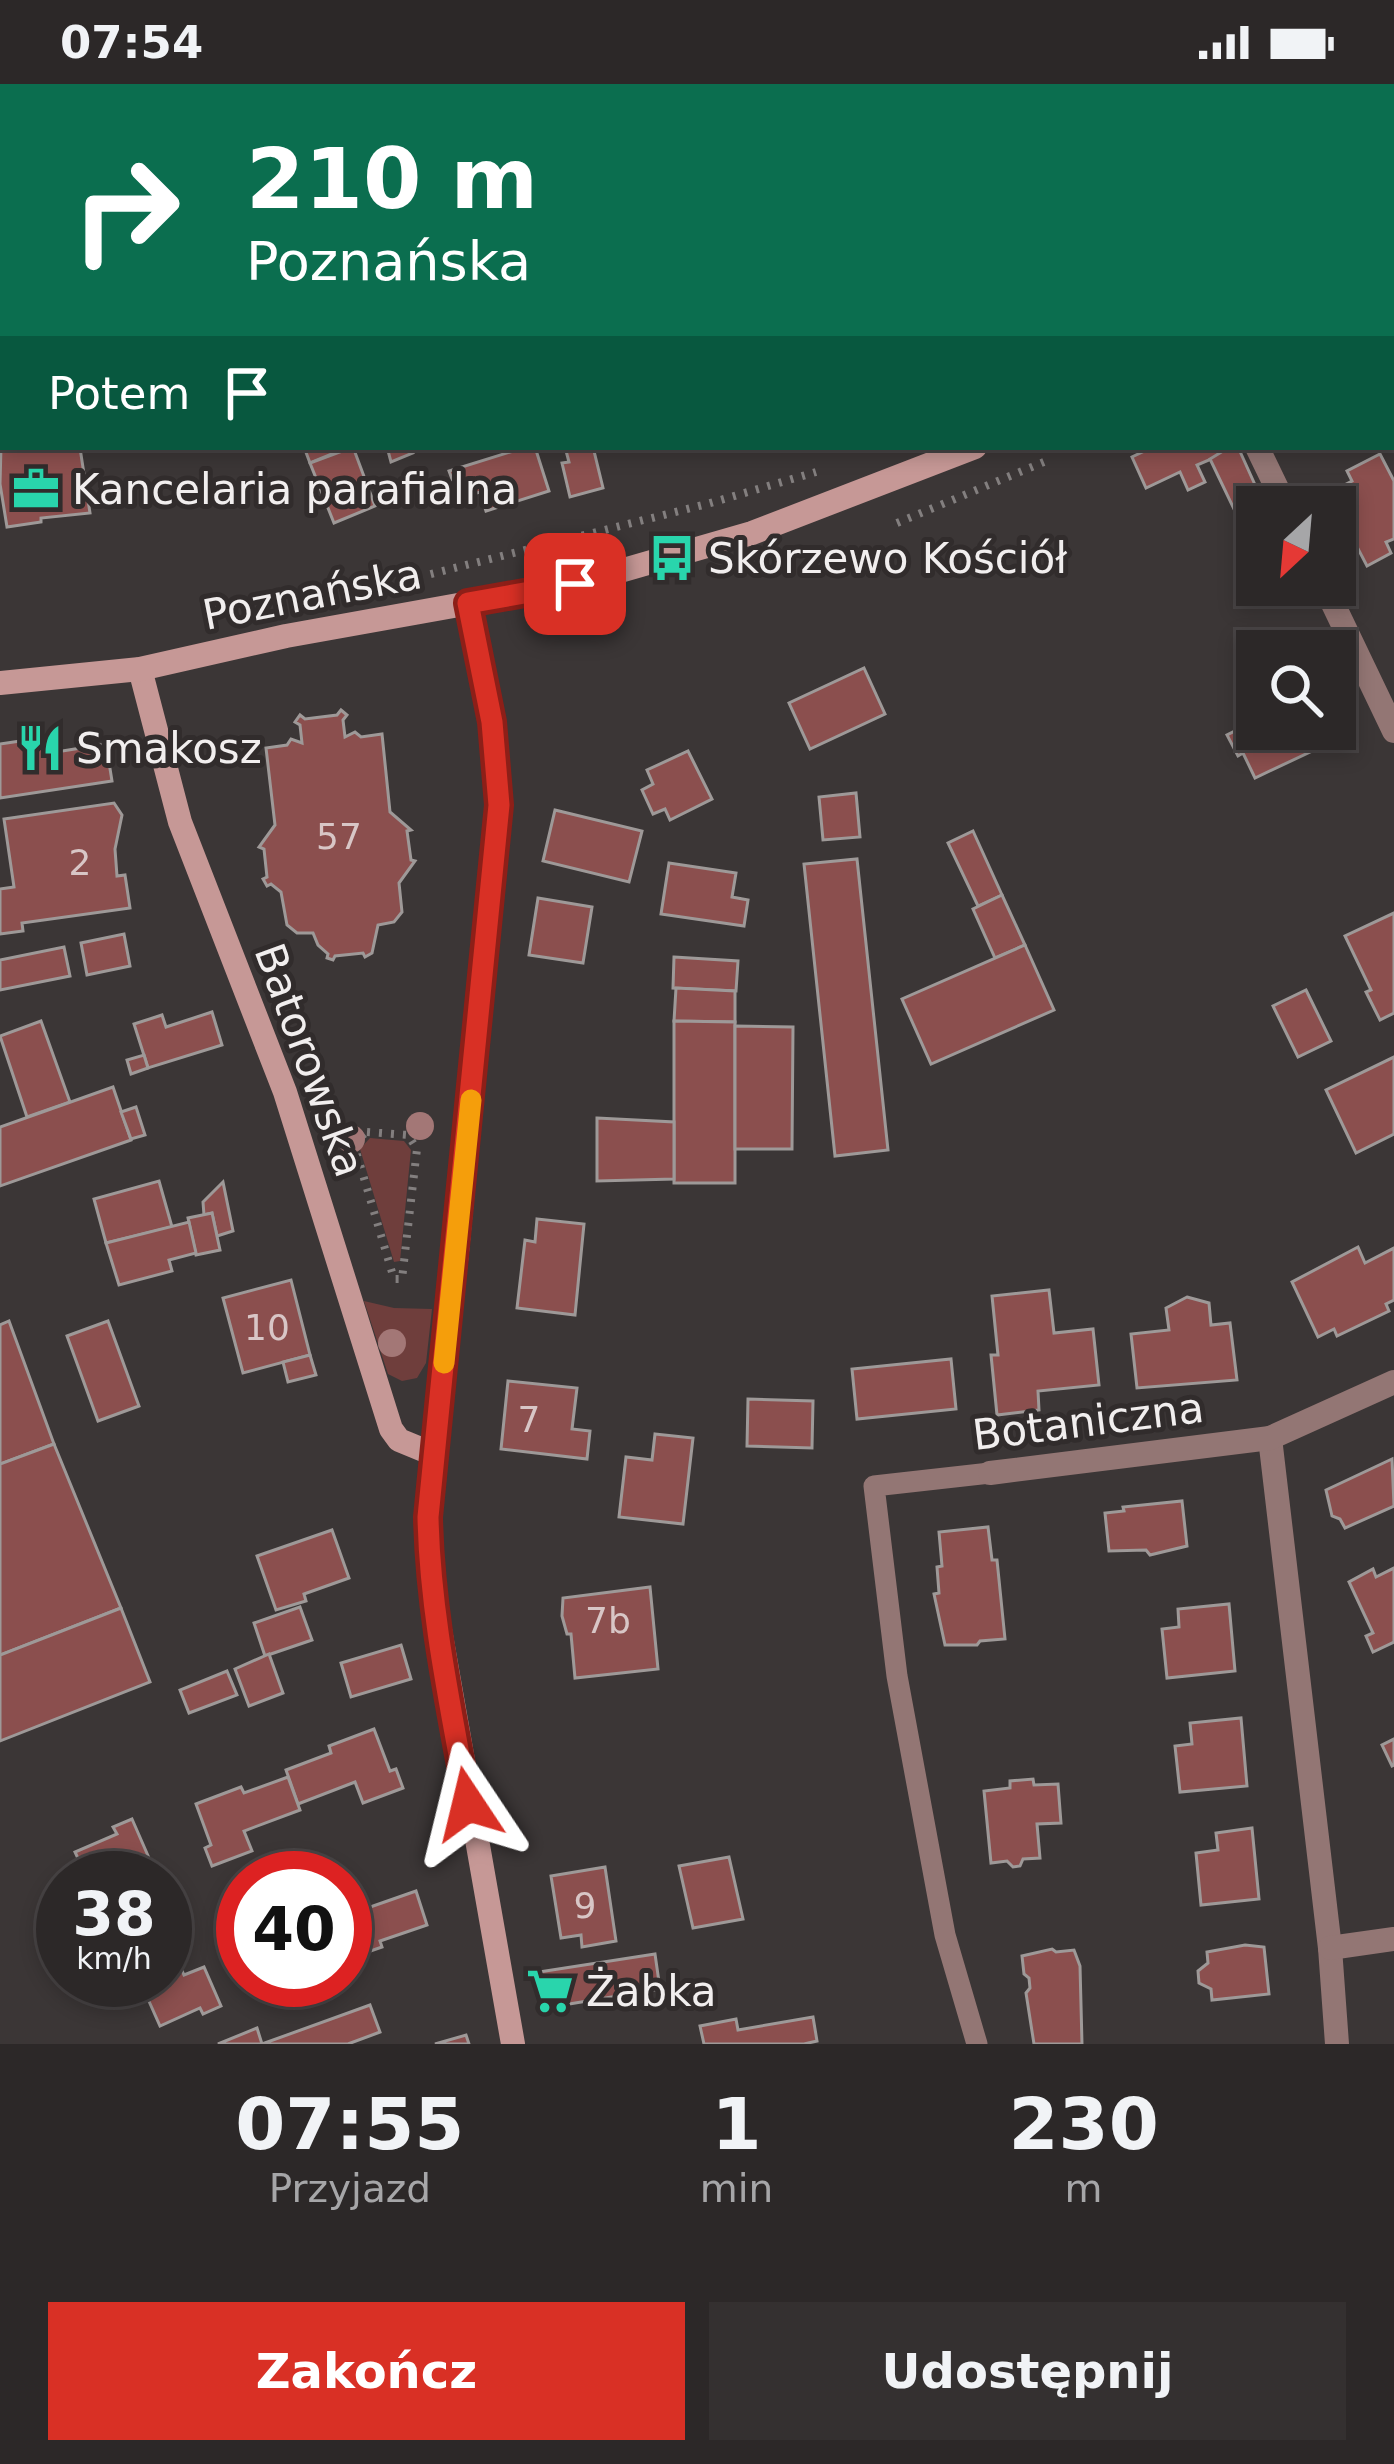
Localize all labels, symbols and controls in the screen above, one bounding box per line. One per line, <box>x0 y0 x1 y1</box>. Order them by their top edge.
text: 07:54 <box>60 16 203 69</box>
text: 210 m <box>246 130 538 228</box>
icon: right <box>48 132 204 288</box>
text: Poznańska <box>246 230 531 293</box>
icon: arrive <box>214 360 280 426</box>
text: Potem <box>48 367 190 420</box>
office icon: Kancelaria parafialna <box>11 464 61 514</box>
place label: Kancelaria parafialna <box>72 465 517 514</box>
north arrow <box>1236 486 1356 606</box>
map controls <box>1236 486 1356 750</box>
pin <box>524 533 626 635</box>
bus stop icon: Skórzewo Kościół <box>647 533 697 583</box>
place label: Skórzewo Kościół <box>708 534 1067 583</box>
street label: Poznańska <box>199 549 426 640</box>
icon: arrive <box>542 551 608 617</box>
button: search <box>1236 630 1356 750</box>
restaurant icon: Smakosz <box>15 723 65 773</box>
place label: Smakosz <box>76 724 262 773</box>
house number: 57 <box>316 816 362 857</box>
house number: 2 <box>69 842 91 883</box>
street label: Batorowska <box>245 937 374 1183</box>
house number: 10 <box>244 1307 290 1348</box>
street label: Botaniczna <box>970 1383 1206 1460</box>
house number: 7 <box>518 1399 540 1440</box>
house number: 7b <box>585 1600 631 1641</box>
position arrow <box>405 1741 531 1867</box>
speed limit sign: 40 <box>216 1851 372 2007</box>
text: 38 <box>72 1879 156 1949</box>
house number: 9 <box>574 1885 596 1926</box>
text: km/h <box>76 1941 152 1976</box>
supermarket icon: Żabka <box>525 1966 575 2016</box>
place label: Żabka <box>586 1966 717 2016</box>
text: 07:55 <box>235 2082 464 2166</box>
text: 1 <box>711 2082 761 2166</box>
text: 230 <box>1008 2082 1159 2166</box>
text: Przyjazd <box>269 2166 431 2211</box>
text: min <box>700 2166 773 2211</box>
text: m <box>1065 2166 1103 2211</box>
button: Zakończ <box>48 2302 685 2440</box>
button: Udostępnij <box>709 2302 1346 2440</box>

